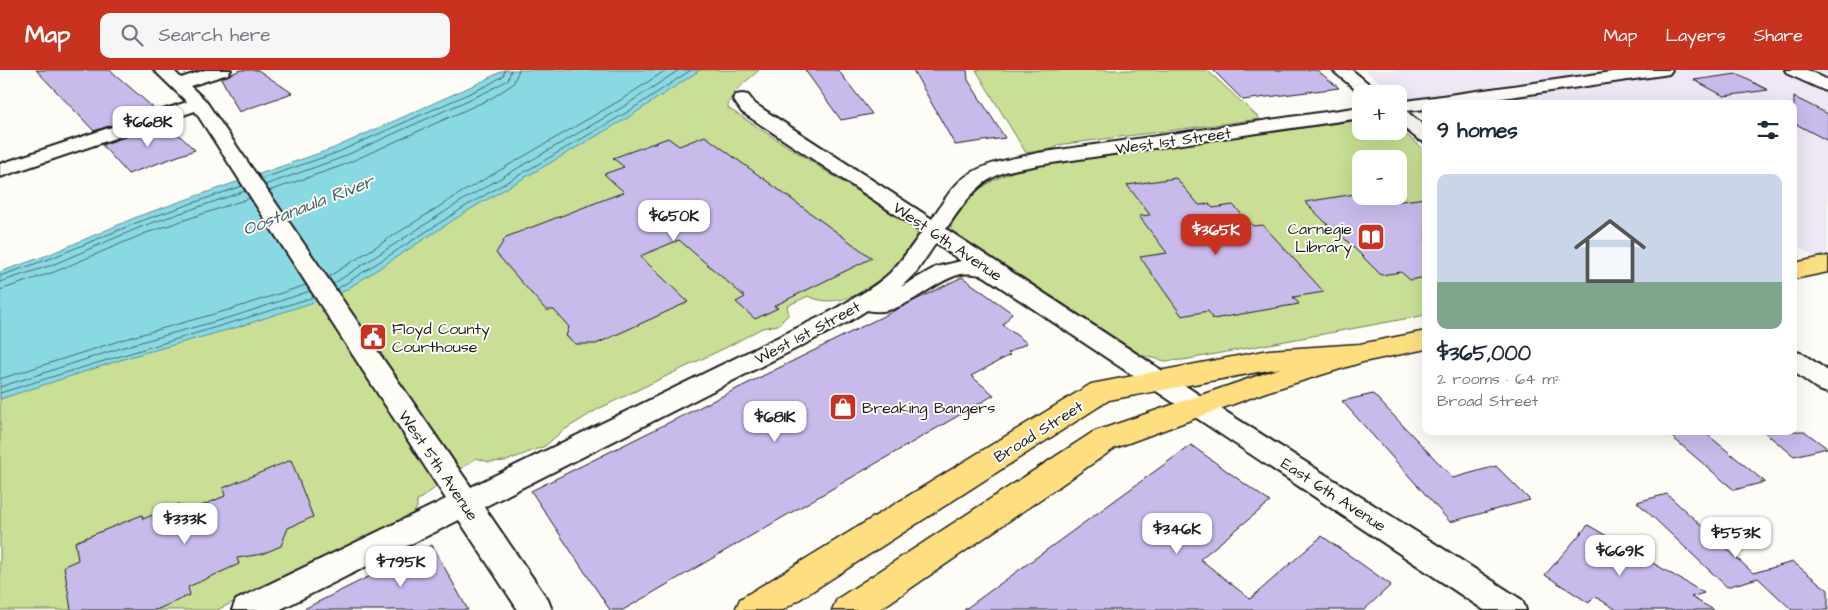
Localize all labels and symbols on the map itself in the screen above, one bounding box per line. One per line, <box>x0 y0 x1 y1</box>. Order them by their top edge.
pin: $668K <box>113 106 183 148</box>
street label: West 1st Street <box>1114 122 1233 160</box>
water label: Oostanaula River <box>239 168 379 242</box>
street label: West 6th Avenue <box>888 197 1007 287</box>
pin: $650K <box>639 200 709 242</box>
pin: $365K <box>1181 214 1251 256</box>
place label: Carnegie Library <box>1288 218 1352 259</box>
library icon: Carnegie Library <box>1356 222 1386 252</box>
street label: West 1st Street <box>751 295 865 370</box>
place label: Floyd County Courthouse <box>392 318 490 358</box>
public building icon: Floyd County Courthouse <box>358 322 388 352</box>
shop icon: Breaking Bangers <box>828 392 858 422</box>
street label: Broad Street <box>990 395 1088 468</box>
place label: Breaking Bangers <box>862 397 995 420</box>
pin: $681K <box>740 400 810 443</box>
street label: West 5th Avenue <box>393 406 483 525</box>
street label: East 6th Avenue <box>1277 453 1391 537</box>
pin: $333K <box>150 502 220 545</box>
pin: $346K <box>1142 512 1212 555</box>
pin: $553K <box>1701 516 1771 559</box>
pin: $669K <box>1585 534 1655 577</box>
pin: $795K <box>366 546 436 588</box>

